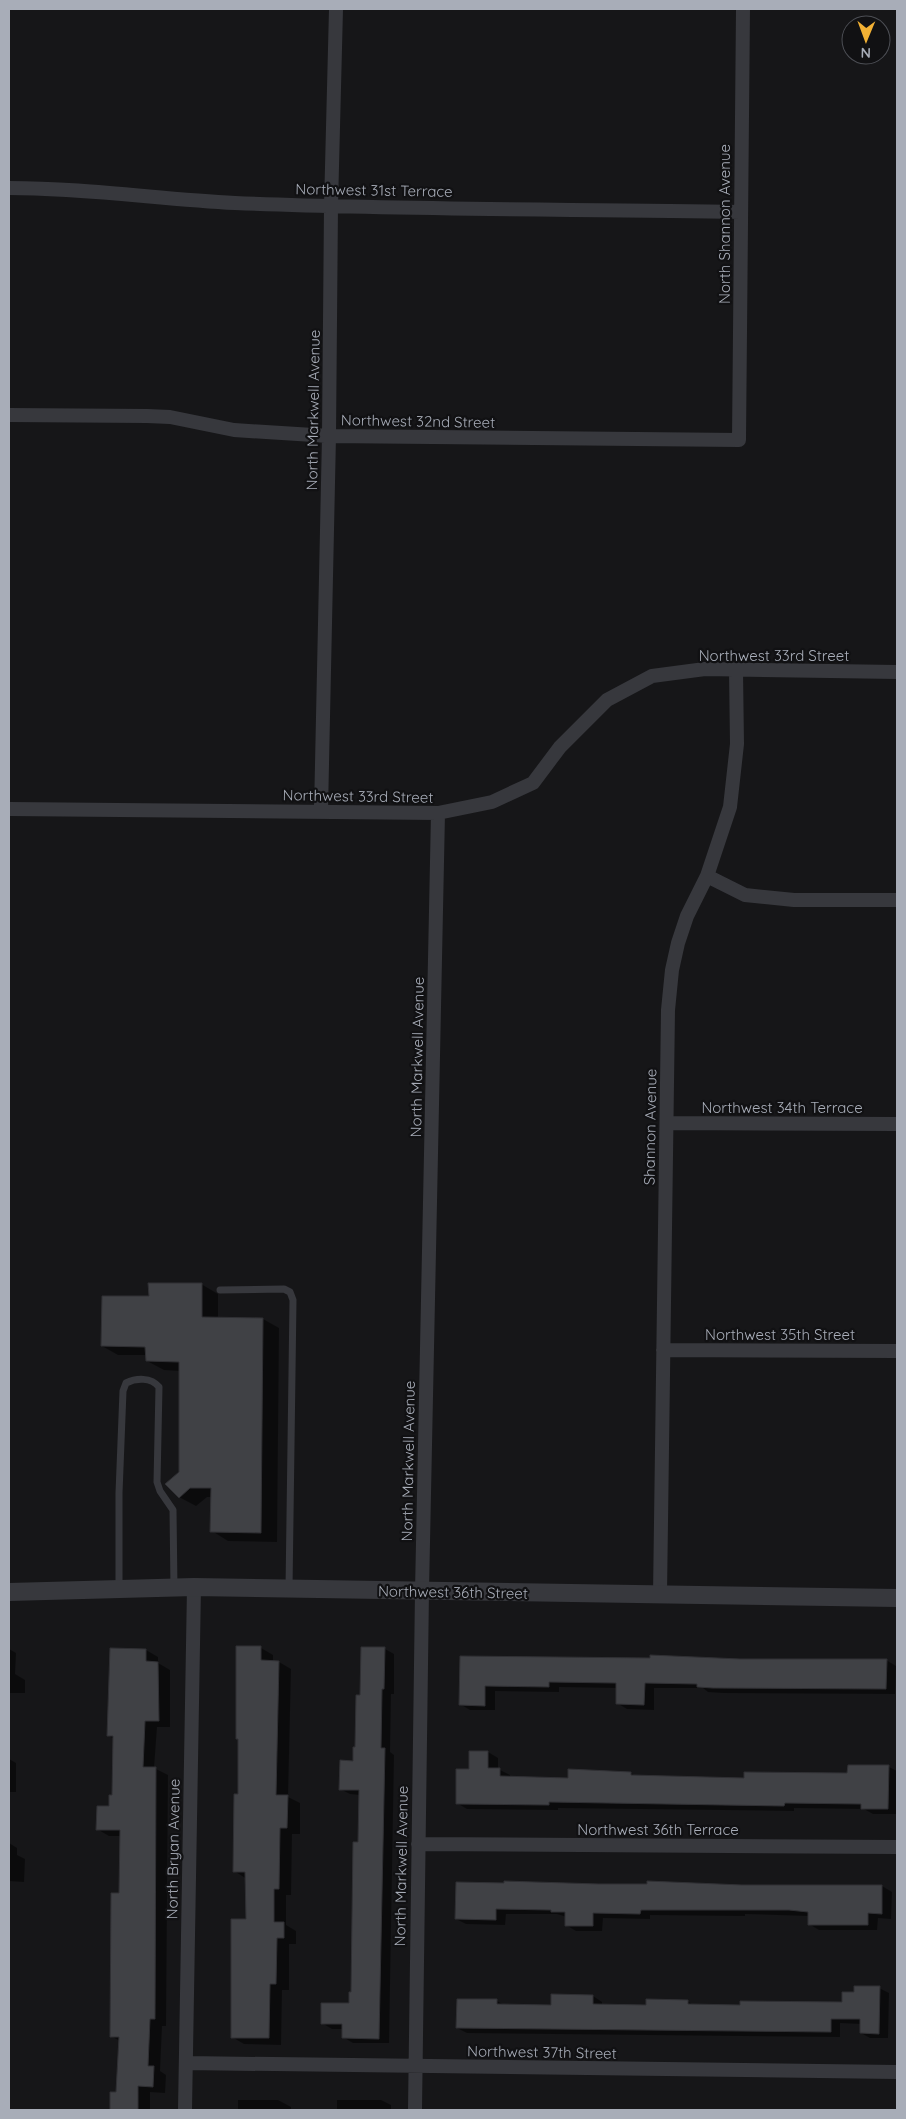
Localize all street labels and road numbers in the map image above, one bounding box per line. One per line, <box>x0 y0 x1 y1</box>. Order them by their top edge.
street label: North Shannon Avenue <box>715 144 734 304</box>
street label: Northwest 31st Terrace <box>295 179 453 201</box>
street label: North Markwell Avenue <box>302 329 324 491</box>
street label: Northwest 32nd Street <box>341 410 495 432</box>
street label: Northwest 33rd Street <box>699 646 849 665</box>
street label: Northwest 33rd Street <box>283 785 433 807</box>
street label: North Markwell Avenue <box>406 976 428 1138</box>
street label: Shannon Avenue <box>639 1069 661 1185</box>
street label: Northwest 34th Terrace <box>701 1098 863 1117</box>
street label: Northwest 35th Street <box>705 1325 855 1344</box>
street label: North Markwell Avenue <box>397 1380 419 1542</box>
street label: Northwest 36th Street <box>378 1581 528 1603</box>
street label: North Bryan Avenue <box>162 1779 184 1919</box>
street label: North Markwell Avenue <box>390 1785 412 1947</box>
street label: Northwest 36th Terrace <box>577 1820 739 1839</box>
street label: Northwest 37th Street <box>467 2041 617 2063</box>

